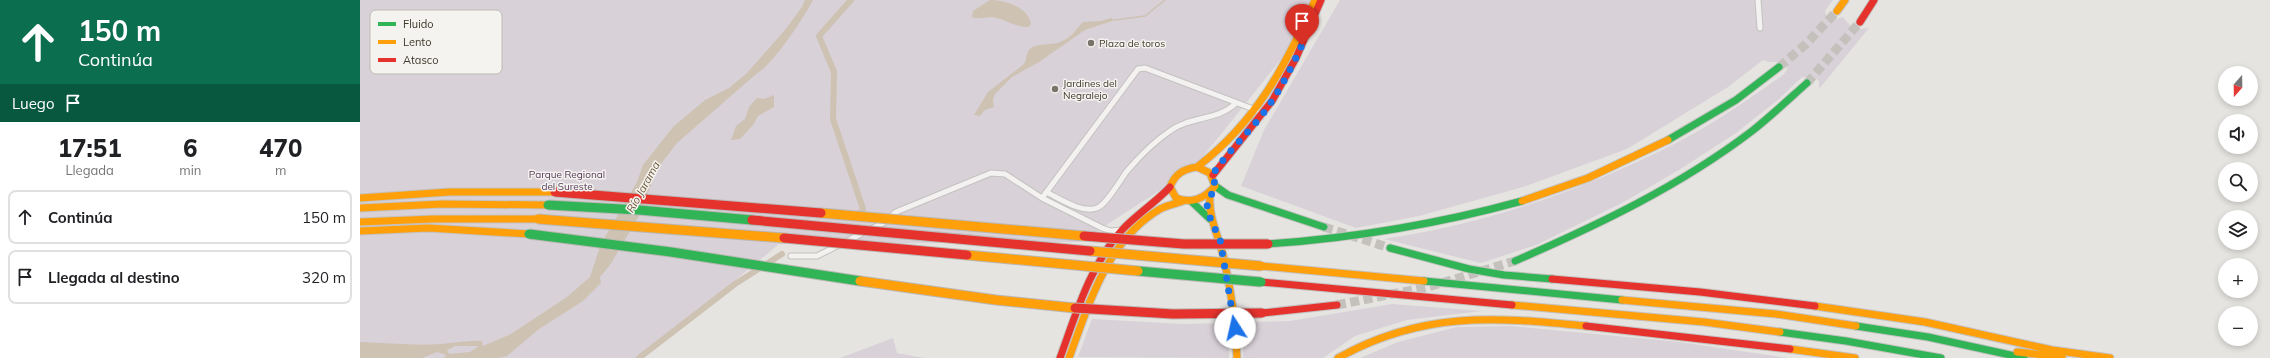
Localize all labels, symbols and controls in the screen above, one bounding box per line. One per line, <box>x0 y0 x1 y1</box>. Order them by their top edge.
pin <box>1285 4 1319 45</box>
legend <box>370 10 502 74</box>
icon: arrive <box>1291 10 1313 32</box>
text: 150 m <box>78 13 161 48</box>
icon: ahead <box>12 16 64 68</box>
text: Fluido <box>403 17 434 31</box>
text: Lento <box>403 35 431 49</box>
place label: Plaza de toros <box>1099 37 1165 50</box>
marker: Plaza de toros <box>1086 38 1096 48</box>
text: Continúa <box>78 48 153 71</box>
text: Atasco <box>403 53 438 67</box>
north arrow <box>2218 66 2258 106</box>
map controls <box>2218 66 2258 346</box>
place label: Jardines del Negralejo <box>1063 77 1117 102</box>
marker: Jardines del Negralejo <box>1050 84 1060 94</box>
icon: arrive <box>62 92 84 114</box>
text: Luego <box>12 94 54 113</box>
button: sound <box>2218 114 2258 154</box>
text: 17:51 <box>58 133 122 163</box>
text: 6 <box>183 133 198 163</box>
text: 470 <box>259 133 302 163</box>
water label: Río Jarama <box>623 159 663 215</box>
text: Llegada <box>65 162 114 178</box>
text: min <box>179 162 201 178</box>
text: m <box>275 162 286 178</box>
button: search <box>2218 162 2258 202</box>
park label: Parque Regional del Sureste <box>529 168 605 193</box>
icon: ahead <box>14 206 36 228</box>
text: Continúa <box>48 208 113 227</box>
text: 150 m <box>302 208 346 227</box>
button: layers <box>2218 210 2258 250</box>
button: + <box>2218 258 2258 298</box>
icon: arrive <box>14 266 36 288</box>
text: Llegada al destino <box>48 268 180 287</box>
text: 320 m <box>302 268 346 287</box>
button: − <box>2218 306 2258 346</box>
position arrow <box>1214 307 1256 349</box>

